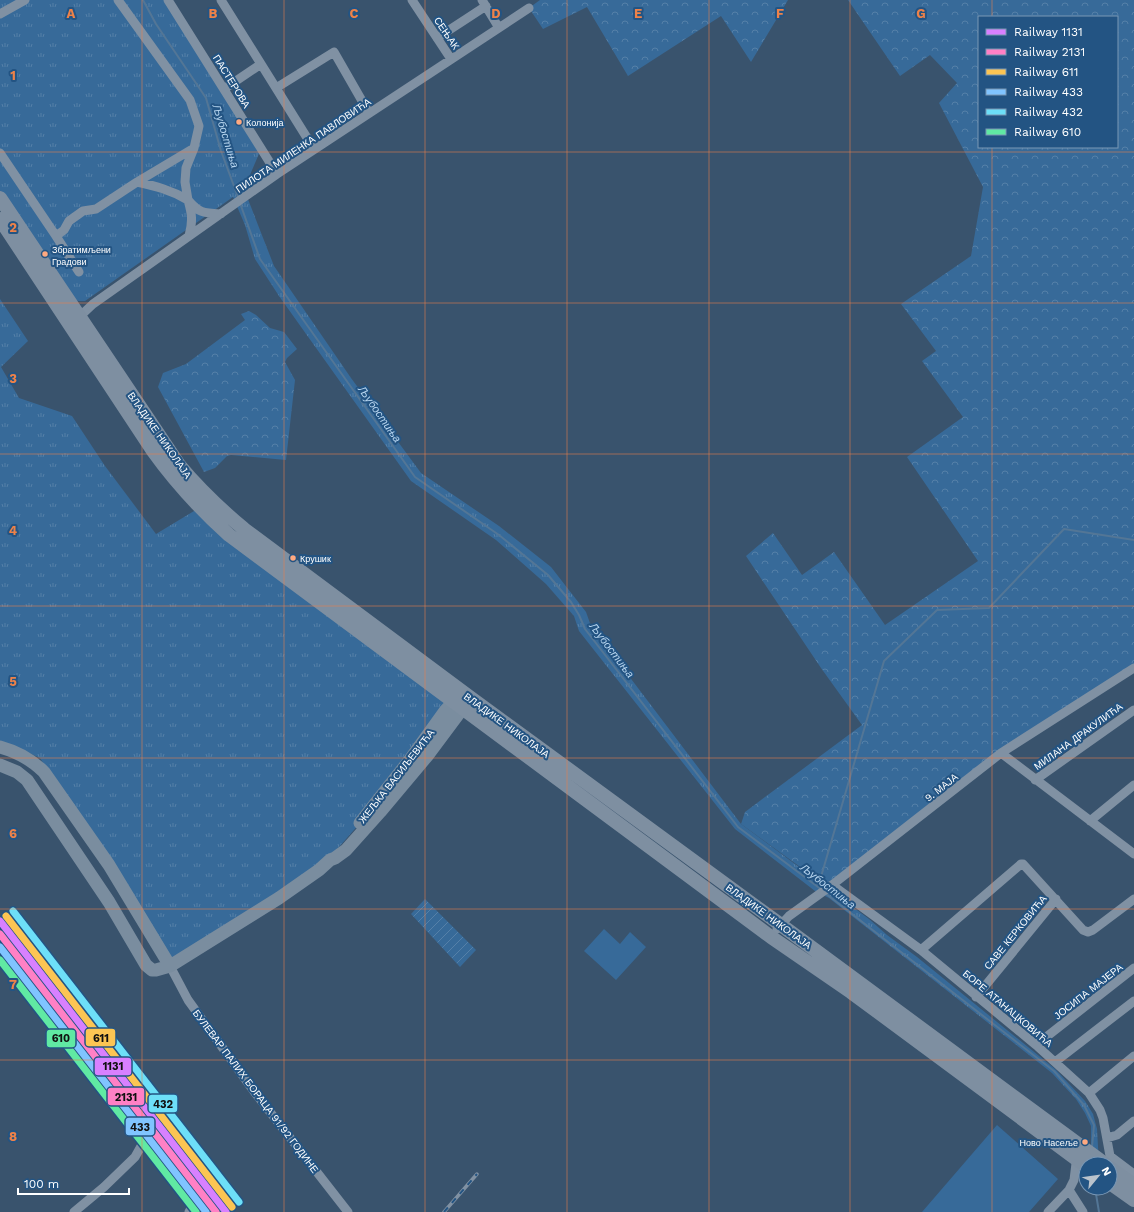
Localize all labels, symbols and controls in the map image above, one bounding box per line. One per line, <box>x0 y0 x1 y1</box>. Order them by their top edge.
text: A <box>67 6 76 21</box>
text: B <box>209 6 218 21</box>
text: C <box>350 6 359 21</box>
text: D <box>491 6 501 21</box>
text: E <box>634 6 642 21</box>
text: F <box>776 6 784 21</box>
text: G <box>916 6 926 21</box>
street label: СЕЊАК <box>432 15 461 52</box>
legend <box>978 16 1118 148</box>
text: Railway 1131 <box>1014 25 1083 39</box>
text: Railway 2131 <box>1014 45 1085 59</box>
street label: ПАСТЕРОВА <box>211 53 252 110</box>
text: Railway 611 <box>1014 65 1078 79</box>
text: 1 <box>10 68 16 83</box>
text: Railway 433 <box>1014 85 1083 99</box>
street label: ПИЛОТА МИЛЕНКА ПАВЛОВИЋА <box>234 96 373 195</box>
water label: Љубостиња <box>209 102 241 170</box>
text: Railway 432 <box>1014 105 1083 119</box>
marker: Колонија <box>234 117 244 127</box>
place label: Колонија <box>246 118 283 128</box>
text: Railway 610 <box>1014 125 1081 139</box>
text: 2 <box>9 220 17 235</box>
place label: Збратимљени Градови <box>52 245 111 267</box>
marker: Збратимљени Градови <box>40 249 50 259</box>
text: 3 <box>9 371 17 386</box>
water label: Љубостиња <box>355 383 404 445</box>
street label: ВЛАДИКЕ НИКОЛАЈА <box>126 390 194 481</box>
text: 4 <box>9 523 18 538</box>
marker: Крушик <box>288 553 298 563</box>
place label: Крушик <box>300 554 331 564</box>
water label: Љубостиња <box>586 619 637 680</box>
text: 5 <box>9 674 17 689</box>
street label: ВЛАДИКЕ НИКОЛАЈА <box>462 691 552 760</box>
street label: МИЛАНА ДРАКУЛИЋА <box>1032 700 1125 772</box>
street label: ЖЕЉКА ВАСИЉЕВИЋА <box>356 727 437 825</box>
street label: 9. МАЈА <box>923 771 960 804</box>
text: 6 <box>9 826 17 841</box>
water label: Љубостиња <box>797 860 858 912</box>
street label: ВЛАДИКЕ НИКОЛАЈА <box>724 882 814 951</box>
street label: САВЕ КЕРКОВИЋА <box>982 893 1049 972</box>
street label: ЈОСИПА МАЈЕРА <box>1052 961 1125 1022</box>
street label: БОРЕ АТАНАЦКОВИЋА <box>961 968 1055 1049</box>
text: 7 <box>9 977 17 992</box>
street label: БУЛЕВАР ПАЛИХ БОРАЦА 91/92 ГОДИНЕ <box>191 1008 321 1175</box>
line badge: 611 <box>85 1028 116 1047</box>
line badge: 610 <box>46 1029 76 1048</box>
text: 610 <box>52 1032 70 1045</box>
text: 611 <box>93 1032 109 1045</box>
line badge: 1131 <box>94 1057 132 1076</box>
text: 1131 <box>103 1060 123 1073</box>
line badge: 2131 <box>107 1087 145 1106</box>
text: 2131 <box>115 1091 137 1104</box>
line badge: 432 <box>148 1094 178 1113</box>
text: 432 <box>153 1098 174 1111</box>
line badge: 433 <box>125 1117 155 1136</box>
text: 433 <box>130 1121 151 1134</box>
text: 8 <box>9 1129 17 1144</box>
marker: Ново Насеље <box>1080 1137 1090 1147</box>
place label: Ново Насеље <box>1020 1138 1078 1148</box>
north arrow <box>1078 1156 1118 1196</box>
text: N <box>1099 1165 1114 1178</box>
scale bar <box>18 1170 129 1196</box>
text: 100 m <box>24 1177 59 1191</box>

